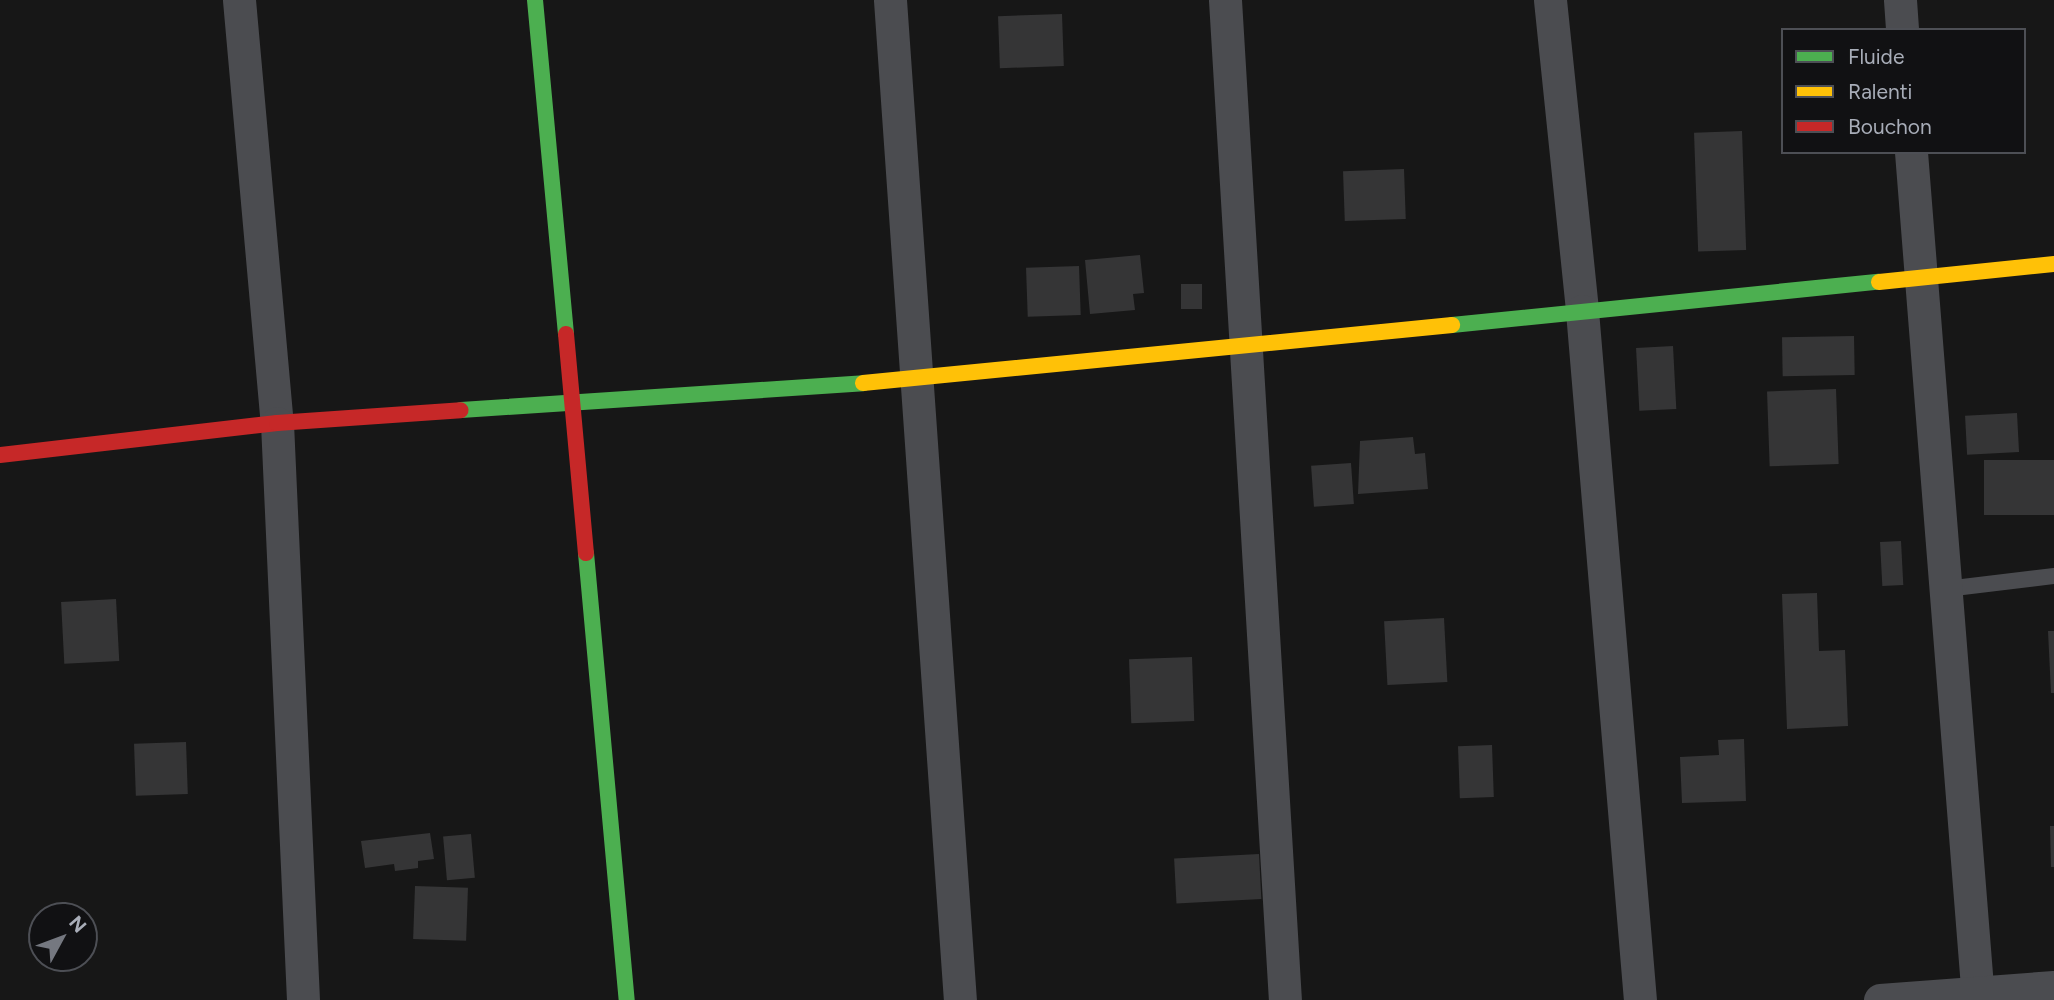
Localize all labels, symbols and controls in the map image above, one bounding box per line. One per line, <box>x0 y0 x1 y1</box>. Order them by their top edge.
legend <box>1781 28 2026 154</box>
text: Fluide <box>1848 44 1904 69</box>
text: Ralenti <box>1848 79 1912 104</box>
text: Bouchon <box>1848 114 1932 139</box>
north arrow <box>28 902 98 972</box>
text: N <box>64 911 91 937</box>

